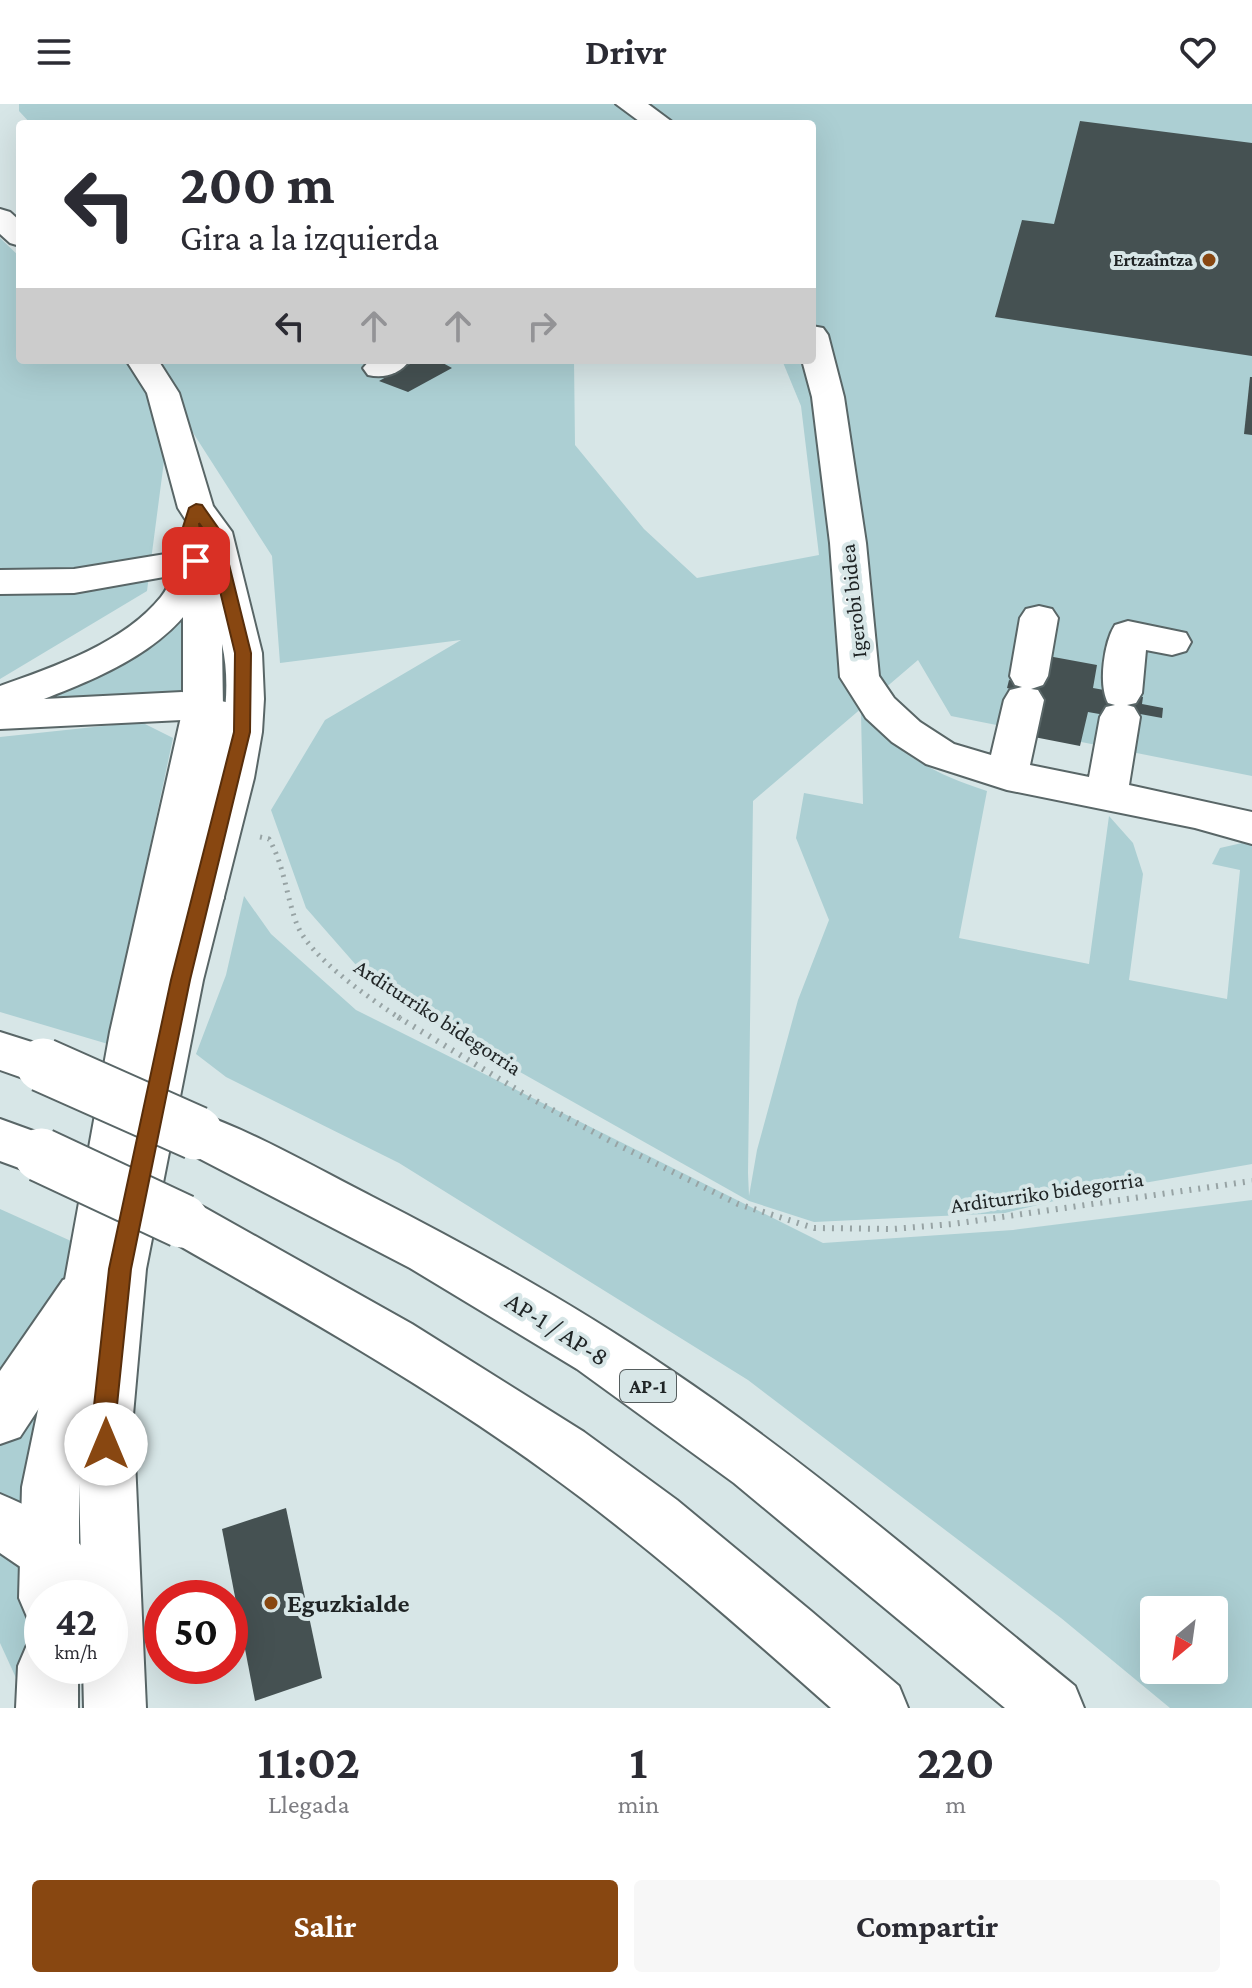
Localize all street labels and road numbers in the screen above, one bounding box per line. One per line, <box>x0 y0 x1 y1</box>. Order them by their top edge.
street label: Igerobi bidea <box>835 543 871 659</box>
street label: Arditurriko bidegorria <box>350 954 526 1080</box>
street label: Arditurriko bidegorria <box>949 1166 1145 1218</box>
street label: AP-1 / AP-8 <box>500 1286 614 1372</box>
road number: AP-1 <box>620 1370 676 1402</box>

